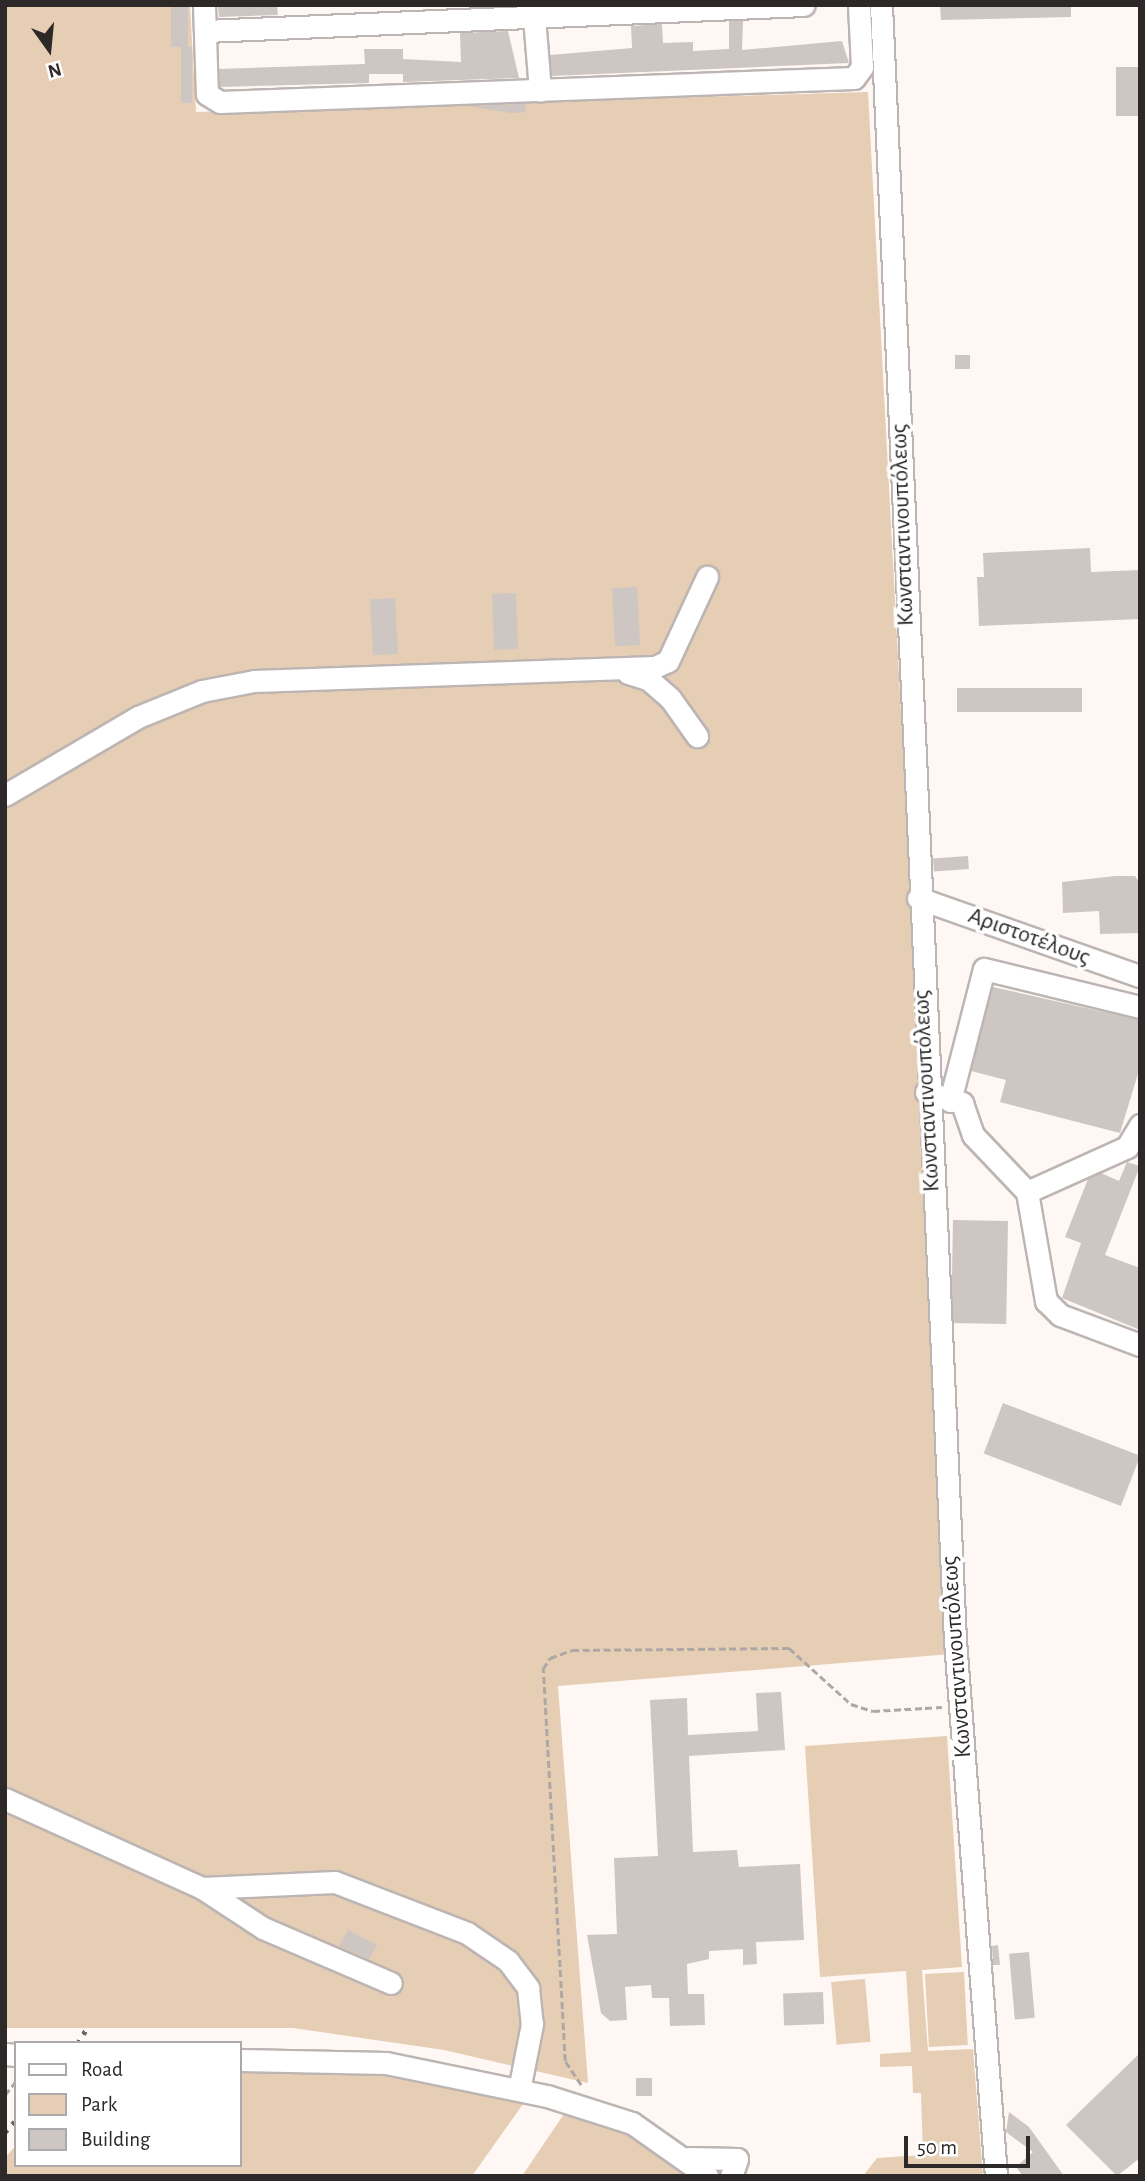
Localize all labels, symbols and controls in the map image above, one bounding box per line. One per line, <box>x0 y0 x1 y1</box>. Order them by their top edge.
north arrow <box>14 14 84 84</box>
text: N <box>46 59 63 81</box>
street label: Κωνσταντινουπόλεως <box>885 423 921 627</box>
street label: Αριστοτέλους <box>964 902 1094 972</box>
street label: Κωνσταντινουπόλεως <box>907 989 947 1193</box>
street label: Κωνσταντινουπόλεως <box>936 1555 978 1759</box>
legend <box>14 2041 242 2167</box>
text: Road <box>81 2059 123 2080</box>
text: Park <box>81 2094 117 2115</box>
scale bar <box>907 2122 1033 2166</box>
text: Building <box>81 2129 150 2150</box>
text: 50 m <box>917 2137 957 2158</box>

